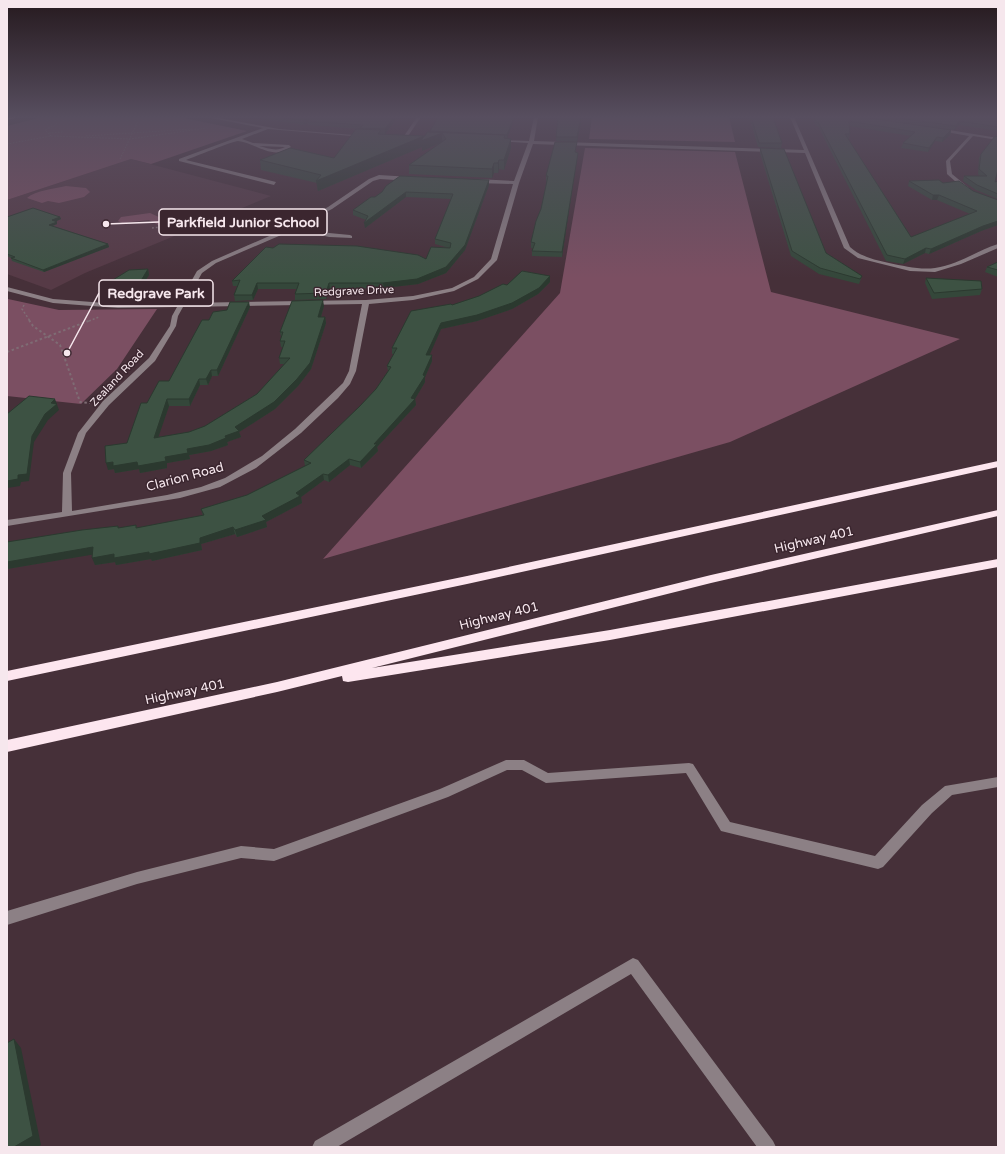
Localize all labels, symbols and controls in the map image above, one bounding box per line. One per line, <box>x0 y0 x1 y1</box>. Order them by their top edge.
callout: Parkfield Junior School <box>159 209 327 235</box>
text: Parkfield Junior School <box>167 214 319 231</box>
callout: Redgrave Park <box>99 280 213 306</box>
street label: Redgrave Drive <box>314 283 394 299</box>
text: Redgrave Park <box>107 285 205 302</box>
street label: Zealand Road <box>88 347 147 409</box>
street label: Clarion Road <box>144 459 226 495</box>
street label: Highway 401 <box>773 523 855 557</box>
street label: Highway 401 <box>458 598 540 634</box>
street label: Highway 401 <box>144 676 226 708</box>

